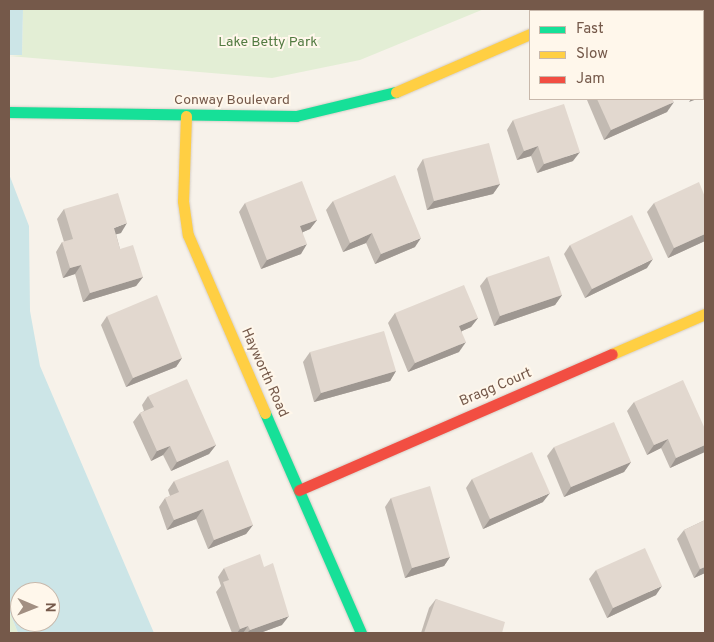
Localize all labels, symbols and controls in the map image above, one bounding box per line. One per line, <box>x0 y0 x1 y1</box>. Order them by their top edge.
legend <box>529 10 704 100</box>
text: Fast <box>576 20 604 39</box>
park label: Lake Betty Park <box>218 35 318 51</box>
text: Slow <box>576 45 608 64</box>
text: Jam <box>576 70 605 89</box>
street label: Conway Boulevard <box>174 93 290 109</box>
street label: Hayworth Road <box>237 326 291 420</box>
street label: Bragg Court <box>457 365 535 411</box>
north arrow <box>10 582 60 632</box>
text: N <box>41 602 58 612</box>

